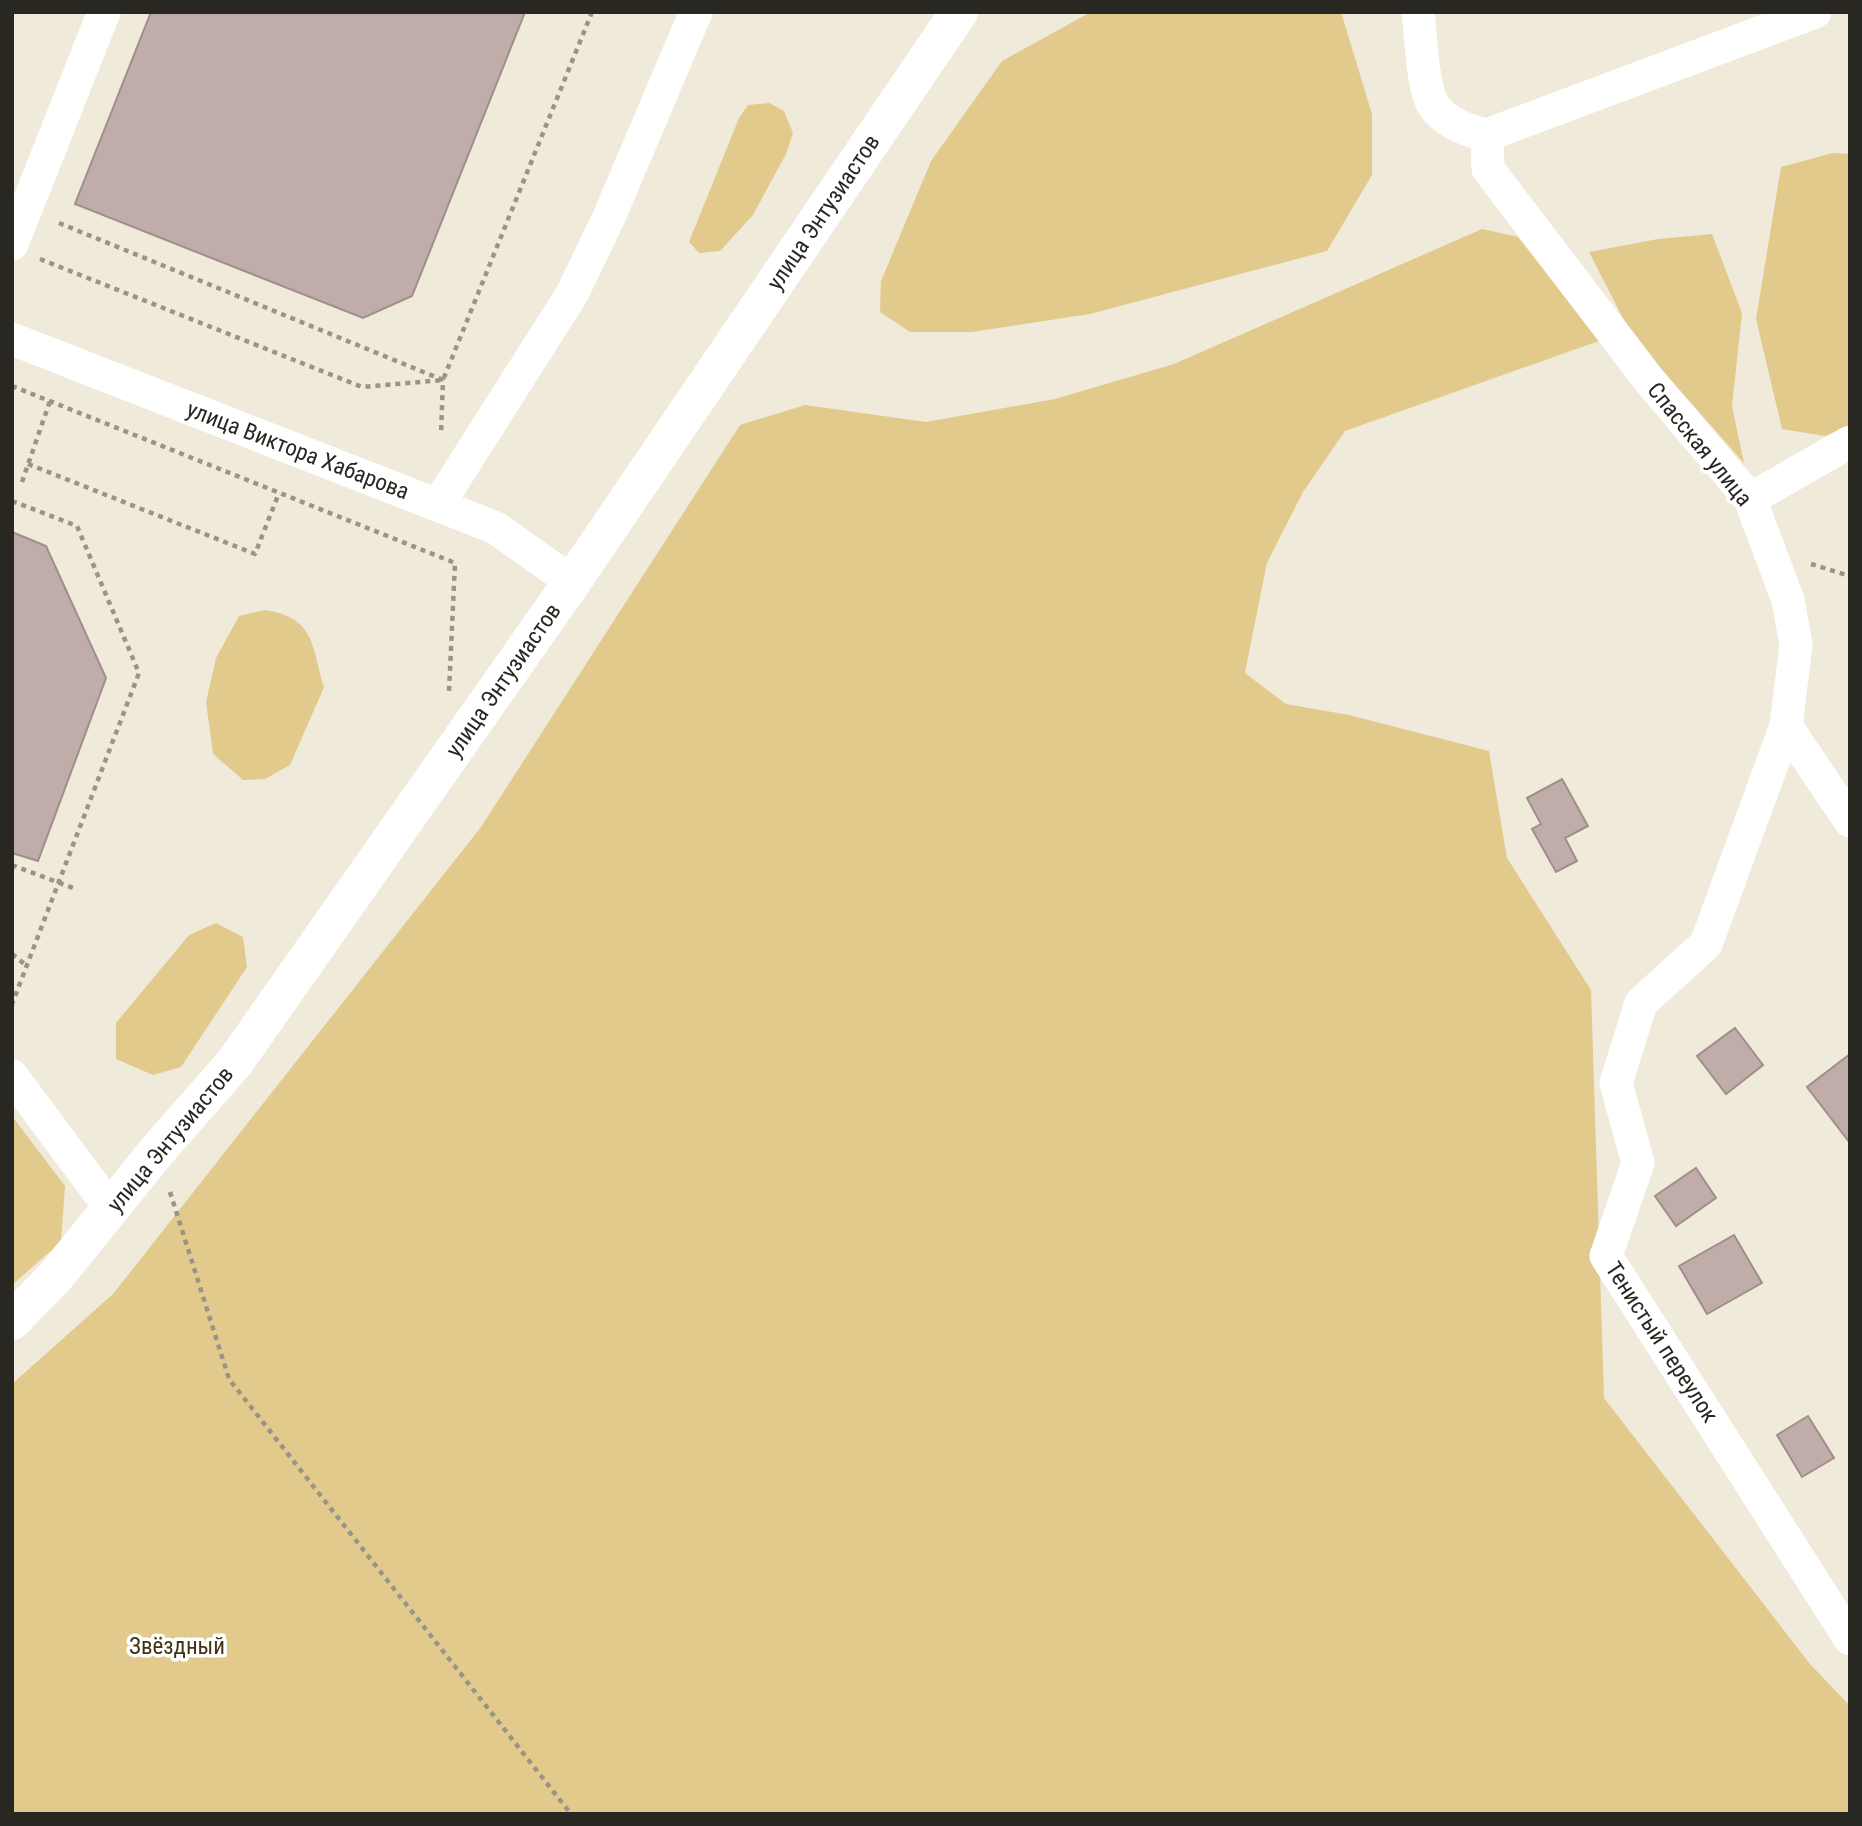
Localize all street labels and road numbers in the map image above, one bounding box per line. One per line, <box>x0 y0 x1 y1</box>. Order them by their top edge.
street label: улица Энтузиастов <box>761 129 885 295</box>
street label: Спасская улица <box>1642 377 1758 512</box>
street label: улица Виктора Хабарова <box>183 396 413 505</box>
street label: улица Энтузиастов <box>440 598 567 762</box>
street label: улица Энтузиастов <box>102 1061 239 1218</box>
street label: Тенистый переулок <box>1600 1257 1724 1428</box>

